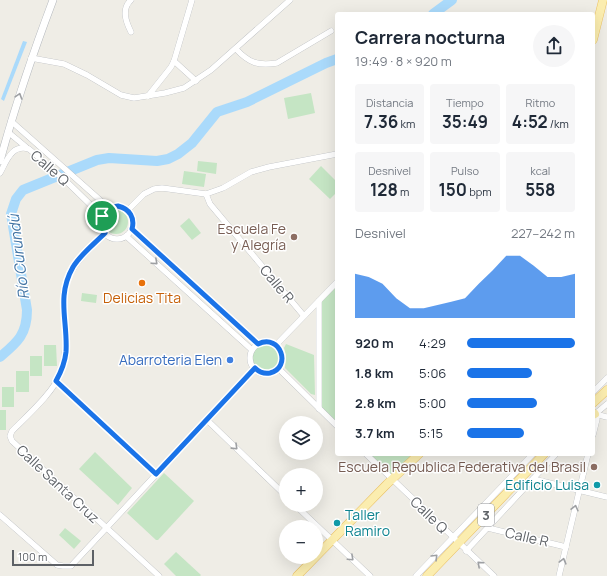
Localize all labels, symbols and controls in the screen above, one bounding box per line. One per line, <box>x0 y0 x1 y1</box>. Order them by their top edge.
text: Carrera nocturna <box>355 25 505 49</box>
button: share <box>533 25 575 67</box>
text: 19:49 · 8 × 920 m <box>355 52 452 70</box>
one-way arrow <box>14 93 23 100</box>
text: Distancia <box>366 95 413 110</box>
text: Tiempo <box>446 95 484 110</box>
text: Ritmo <box>525 95 555 110</box>
text: 7.36 <box>364 110 398 133</box>
text: 35:49 <box>442 110 488 133</box>
text: 4:52 <box>512 110 548 133</box>
text: km <box>398 116 415 131</box>
text: /km <box>548 116 569 131</box>
street label: Calle Q <box>27 146 74 190</box>
text: Desnivel <box>368 163 411 178</box>
text: Pulso <box>451 163 479 178</box>
text: kcal <box>530 163 550 178</box>
text: 128 <box>370 178 398 201</box>
text: 150 <box>438 178 467 201</box>
text: 558 <box>525 178 556 201</box>
text: m <box>398 184 409 199</box>
text: bpm <box>467 184 492 199</box>
pin <box>85 199 119 233</box>
icon: arrive <box>91 205 113 227</box>
water label: Río Curundú <box>3 212 34 301</box>
place label: Escuela Fe y Alegría <box>218 219 286 254</box>
text: Desnivel <box>355 224 406 242</box>
text: 227–242 m <box>511 224 575 242</box>
marker: Escuela Fe y Alegría <box>289 232 299 242</box>
one-way arrow <box>150 257 158 265</box>
street label: Calle R <box>256 261 299 307</box>
marker: Delicias Tita <box>137 278 147 288</box>
place label: Delicias Tita <box>103 288 181 307</box>
text: 920 m <box>355 334 394 352</box>
text: 4:29 <box>419 334 446 352</box>
place label: Abarroteria Elen <box>119 350 222 369</box>
marker: Abarroteria Elen <box>225 355 235 365</box>
text: 1.8 km <box>355 364 393 382</box>
text: 5:06 <box>419 364 446 382</box>
text: 2.8 km <box>355 394 396 412</box>
text: 5:00 <box>419 394 446 412</box>
map controls <box>279 416 323 564</box>
button: layers <box>279 416 323 460</box>
text: 3.7 km <box>355 424 395 442</box>
text: 5:15 <box>419 424 443 442</box>
street label: Calle Santa Cruz <box>13 440 104 527</box>
one-way arrow <box>230 442 238 450</box>
place label: Escuela Republica Federativa del Brasil <box>338 457 586 476</box>
marker: Escuela Republica Federativa del Brasil <box>589 462 599 472</box>
button: + <box>279 468 323 512</box>
place label: Edificio Luisa <box>505 475 589 494</box>
marker: Edificio Luisa <box>592 480 602 490</box>
street label: Calle Q <box>406 492 452 537</box>
road number: 3 <box>478 504 494 526</box>
place label: Taller Ramiro <box>345 505 390 540</box>
one-way arrow <box>570 505 578 512</box>
marker: Taller Ramiro <box>332 518 342 528</box>
button: − <box>279 520 323 564</box>
street label: Calle R <box>503 522 551 551</box>
scale bar <box>12 548 94 567</box>
text: 100 m <box>18 549 47 564</box>
one-way arrow <box>346 554 354 561</box>
one-way arrow <box>430 554 438 562</box>
one-way arrow <box>558 558 566 565</box>
one-way arrow <box>477 561 485 568</box>

